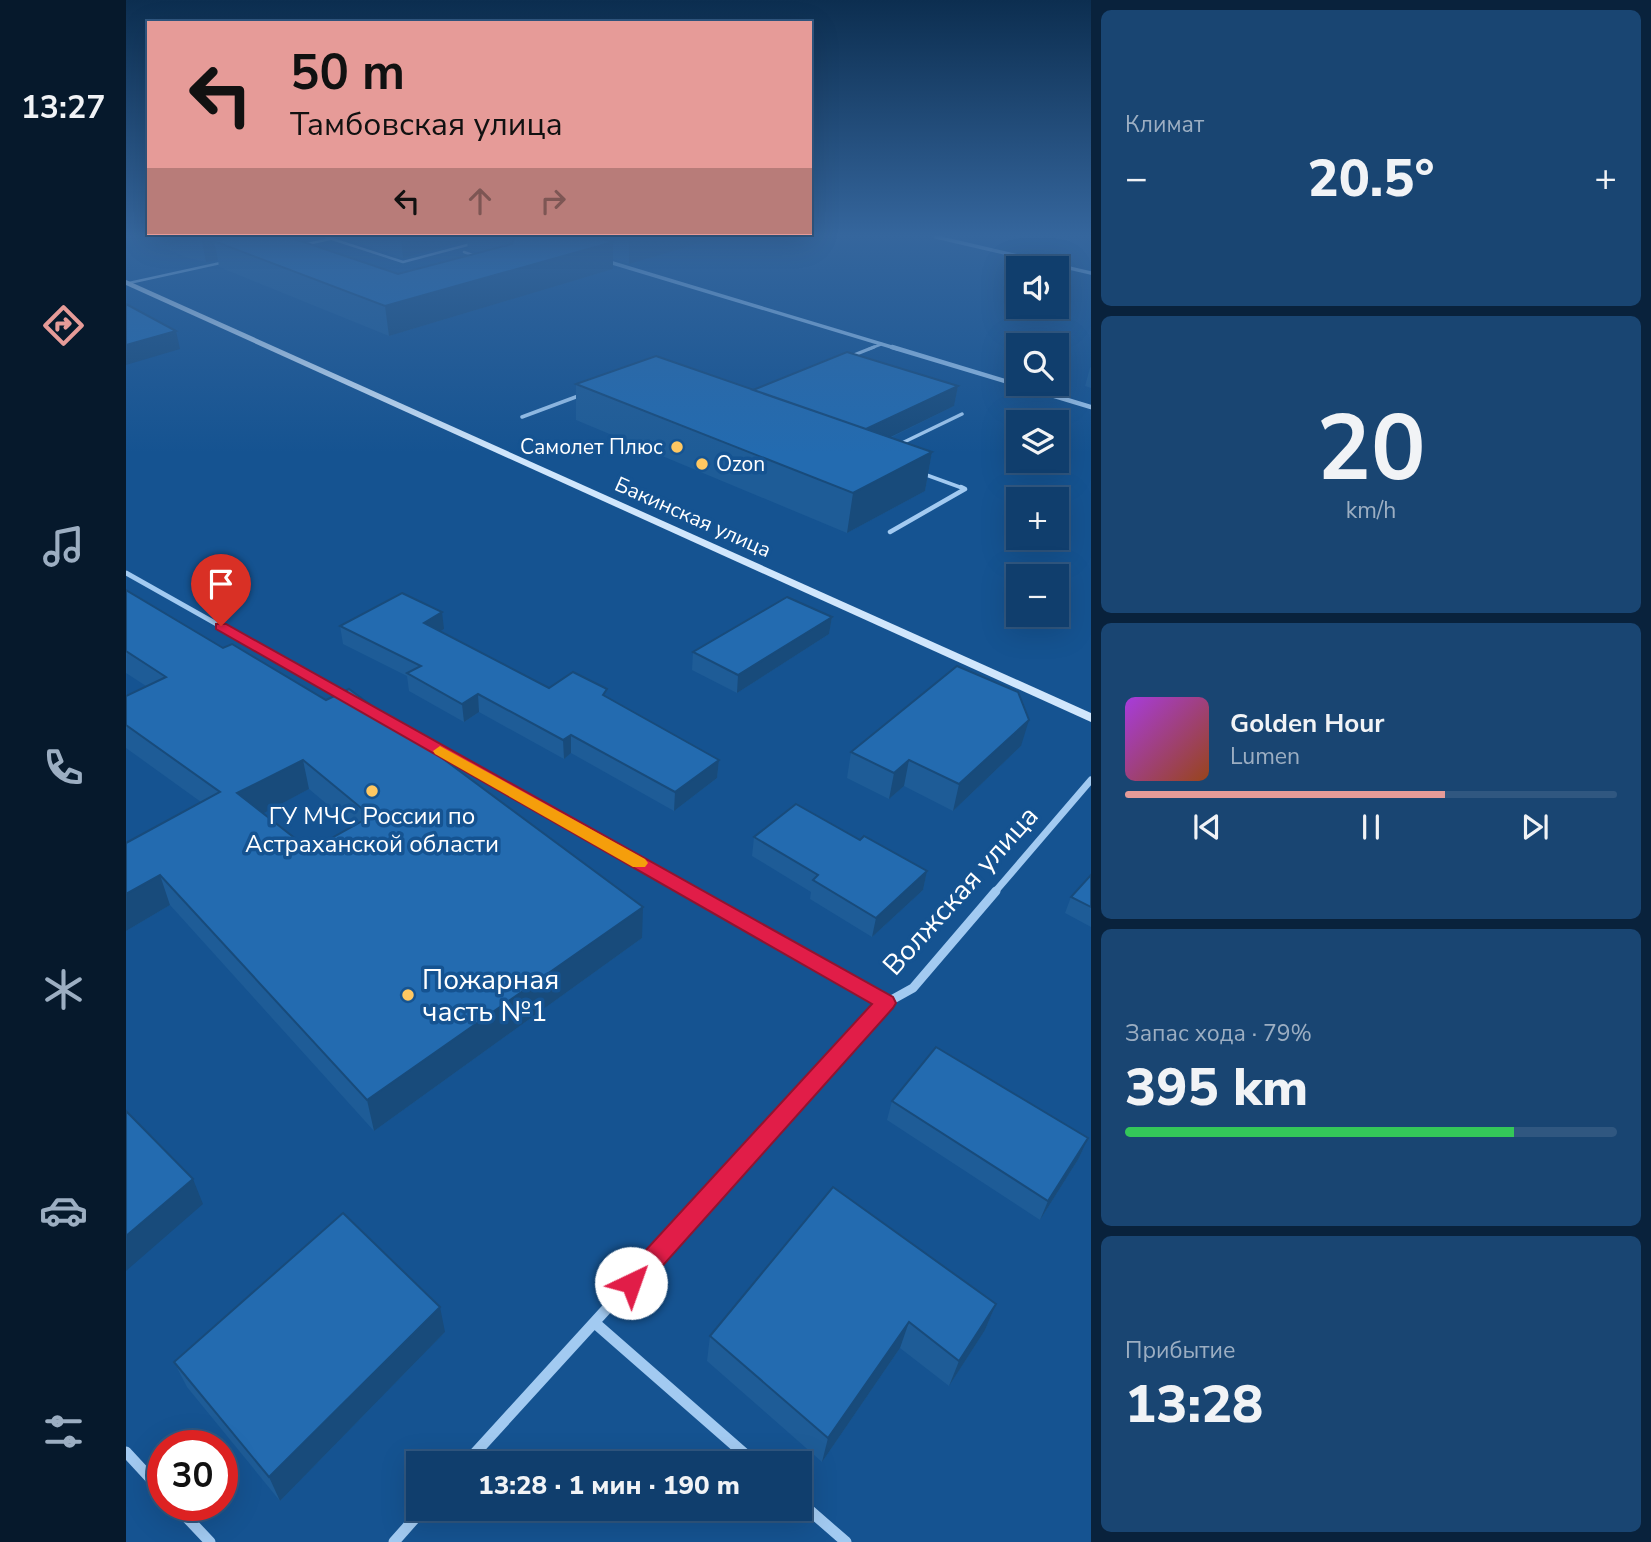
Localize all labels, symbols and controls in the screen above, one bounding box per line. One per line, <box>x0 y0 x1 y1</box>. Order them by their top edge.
text: 50 m <box>290 39 405 106</box>
icon: left <box>175 49 266 140</box>
text: 13:27 <box>21 86 105 129</box>
text: Тамбовская улица <box>290 103 563 146</box>
text: Климат <box>1125 109 1204 140</box>
text: 20.5° <box>1307 143 1435 214</box>
text: − <box>1125 153 1148 204</box>
text: + <box>1594 153 1617 204</box>
icon: left <box>388 182 426 220</box>
icon: ahead <box>461 182 499 220</box>
icon: right <box>534 182 572 220</box>
map controls <box>1006 256 1069 627</box>
button: sound <box>1006 256 1069 319</box>
icon: directions <box>39 301 88 350</box>
button: search <box>1006 333 1069 396</box>
text: 20 <box>1316 387 1426 511</box>
button: layers <box>1006 410 1069 473</box>
place label: Самолет Плюс <box>520 433 663 461</box>
marker: Самолет Плюс <box>669 439 685 455</box>
place label: Ozon <box>716 450 765 478</box>
marker: Ozon <box>694 456 710 472</box>
street label: Бакинская улица <box>610 470 776 564</box>
button: + <box>1006 487 1069 550</box>
text: km/h <box>1346 495 1396 526</box>
icon: music <box>39 522 88 571</box>
pin <box>191 554 251 626</box>
button: − <box>1006 564 1069 627</box>
icon: arrive <box>202 565 240 603</box>
text: Golden Hour <box>1230 706 1385 741</box>
text: Lumen <box>1230 741 1300 772</box>
icon: phone <box>39 743 88 792</box>
marker: ГУ МЧС России по Астраханской области <box>364 783 380 799</box>
street label: Волжская улица <box>874 798 1047 984</box>
place label: ГУ МЧС России по Астраханской области <box>245 800 499 860</box>
icon: previous <box>1188 808 1226 846</box>
icon: pause <box>1352 808 1390 846</box>
icon: next <box>1516 808 1554 846</box>
place label: Пожарная часть №1 <box>422 961 559 1031</box>
icon: climate <box>39 965 88 1014</box>
marker: Пожарная часть №1 <box>400 987 416 1003</box>
text: Запас хода · 79% <box>1125 1018 1312 1049</box>
text: 395 km <box>1125 1052 1308 1123</box>
icon: car <box>39 1186 88 1235</box>
position arrow <box>594 1246 668 1320</box>
text: Прибытие <box>1125 1335 1235 1366</box>
text: 13:28 <box>1125 1369 1263 1440</box>
icon: filters <box>39 1407 88 1456</box>
speed limit sign: 30 <box>147 1430 238 1521</box>
text: 13:28 · 1 мин · 190 m <box>478 1468 740 1503</box>

